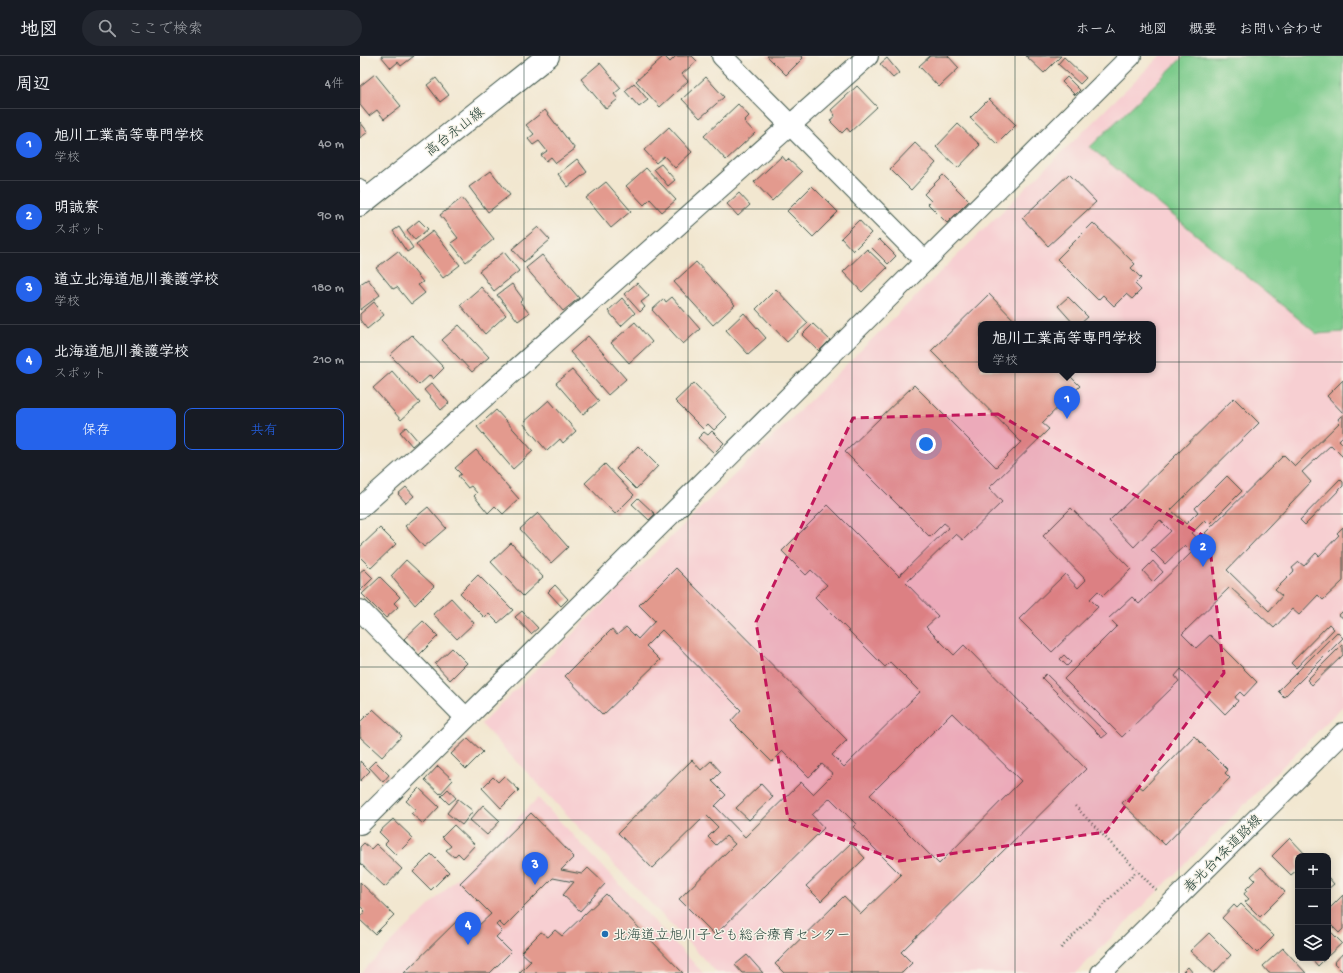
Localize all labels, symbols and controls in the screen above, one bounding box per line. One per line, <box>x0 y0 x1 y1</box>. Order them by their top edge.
search box <box>82 10 362 46</box>
icon: search <box>96 17 118 39</box>
text: 地図 <box>20 20 58 43</box>
text: ここで検索 <box>128 21 203 39</box>
text: ホーム <box>1076 22 1117 39</box>
text: 地図 <box>1139 22 1167 39</box>
text: 概要 <box>1189 22 1217 39</box>
text: お問い合わせ <box>1239 22 1323 39</box>
text: 周辺 <box>16 76 50 96</box>
text: 4件 <box>325 77 344 92</box>
street label: 高台永山線 <box>423 105 488 161</box>
text: 旭川工業高等専門学校 <box>54 128 204 146</box>
text: 1 <box>26 137 32 152</box>
text: 40 m <box>318 137 344 152</box>
text: 学校 <box>54 151 80 166</box>
text: 明誠寮 <box>54 200 99 218</box>
text: 2 <box>26 209 32 224</box>
text: 90 m <box>318 209 344 224</box>
text: スポット <box>54 223 106 238</box>
text: 道立北海道旭川養護学校 <box>54 272 219 290</box>
text: 3 <box>26 281 32 296</box>
text: 180 m <box>312 281 344 296</box>
text: 学校 <box>54 295 80 310</box>
popup <box>978 321 1156 373</box>
text: 旭川工業高等専門学校 <box>992 331 1142 349</box>
text: 北海道旭川養護学校 <box>54 344 189 362</box>
text: 4 <box>26 353 32 368</box>
text: 210 m <box>313 353 344 368</box>
text: 学校 <box>992 354 1018 369</box>
text: スポット <box>54 367 106 382</box>
pin: 1 <box>1054 386 1080 419</box>
button: 保存 <box>16 408 176 450</box>
button: 共有 <box>184 408 344 450</box>
your location <box>916 434 936 454</box>
pin: 2 <box>1190 534 1216 567</box>
street label: 春光台1条道路線 <box>1180 811 1266 897</box>
pin: 3 <box>522 852 548 885</box>
map controls <box>1295 853 1331 961</box>
button: + <box>1295 853 1331 889</box>
button: − <box>1295 889 1331 925</box>
pin: 4 <box>455 912 481 945</box>
button: layers <box>1295 925 1331 961</box>
place label: 北海道立旭川子ども総合療育センター <box>613 928 850 945</box>
marker: 北海道立旭川子ども総合療育センター <box>600 929 610 939</box>

